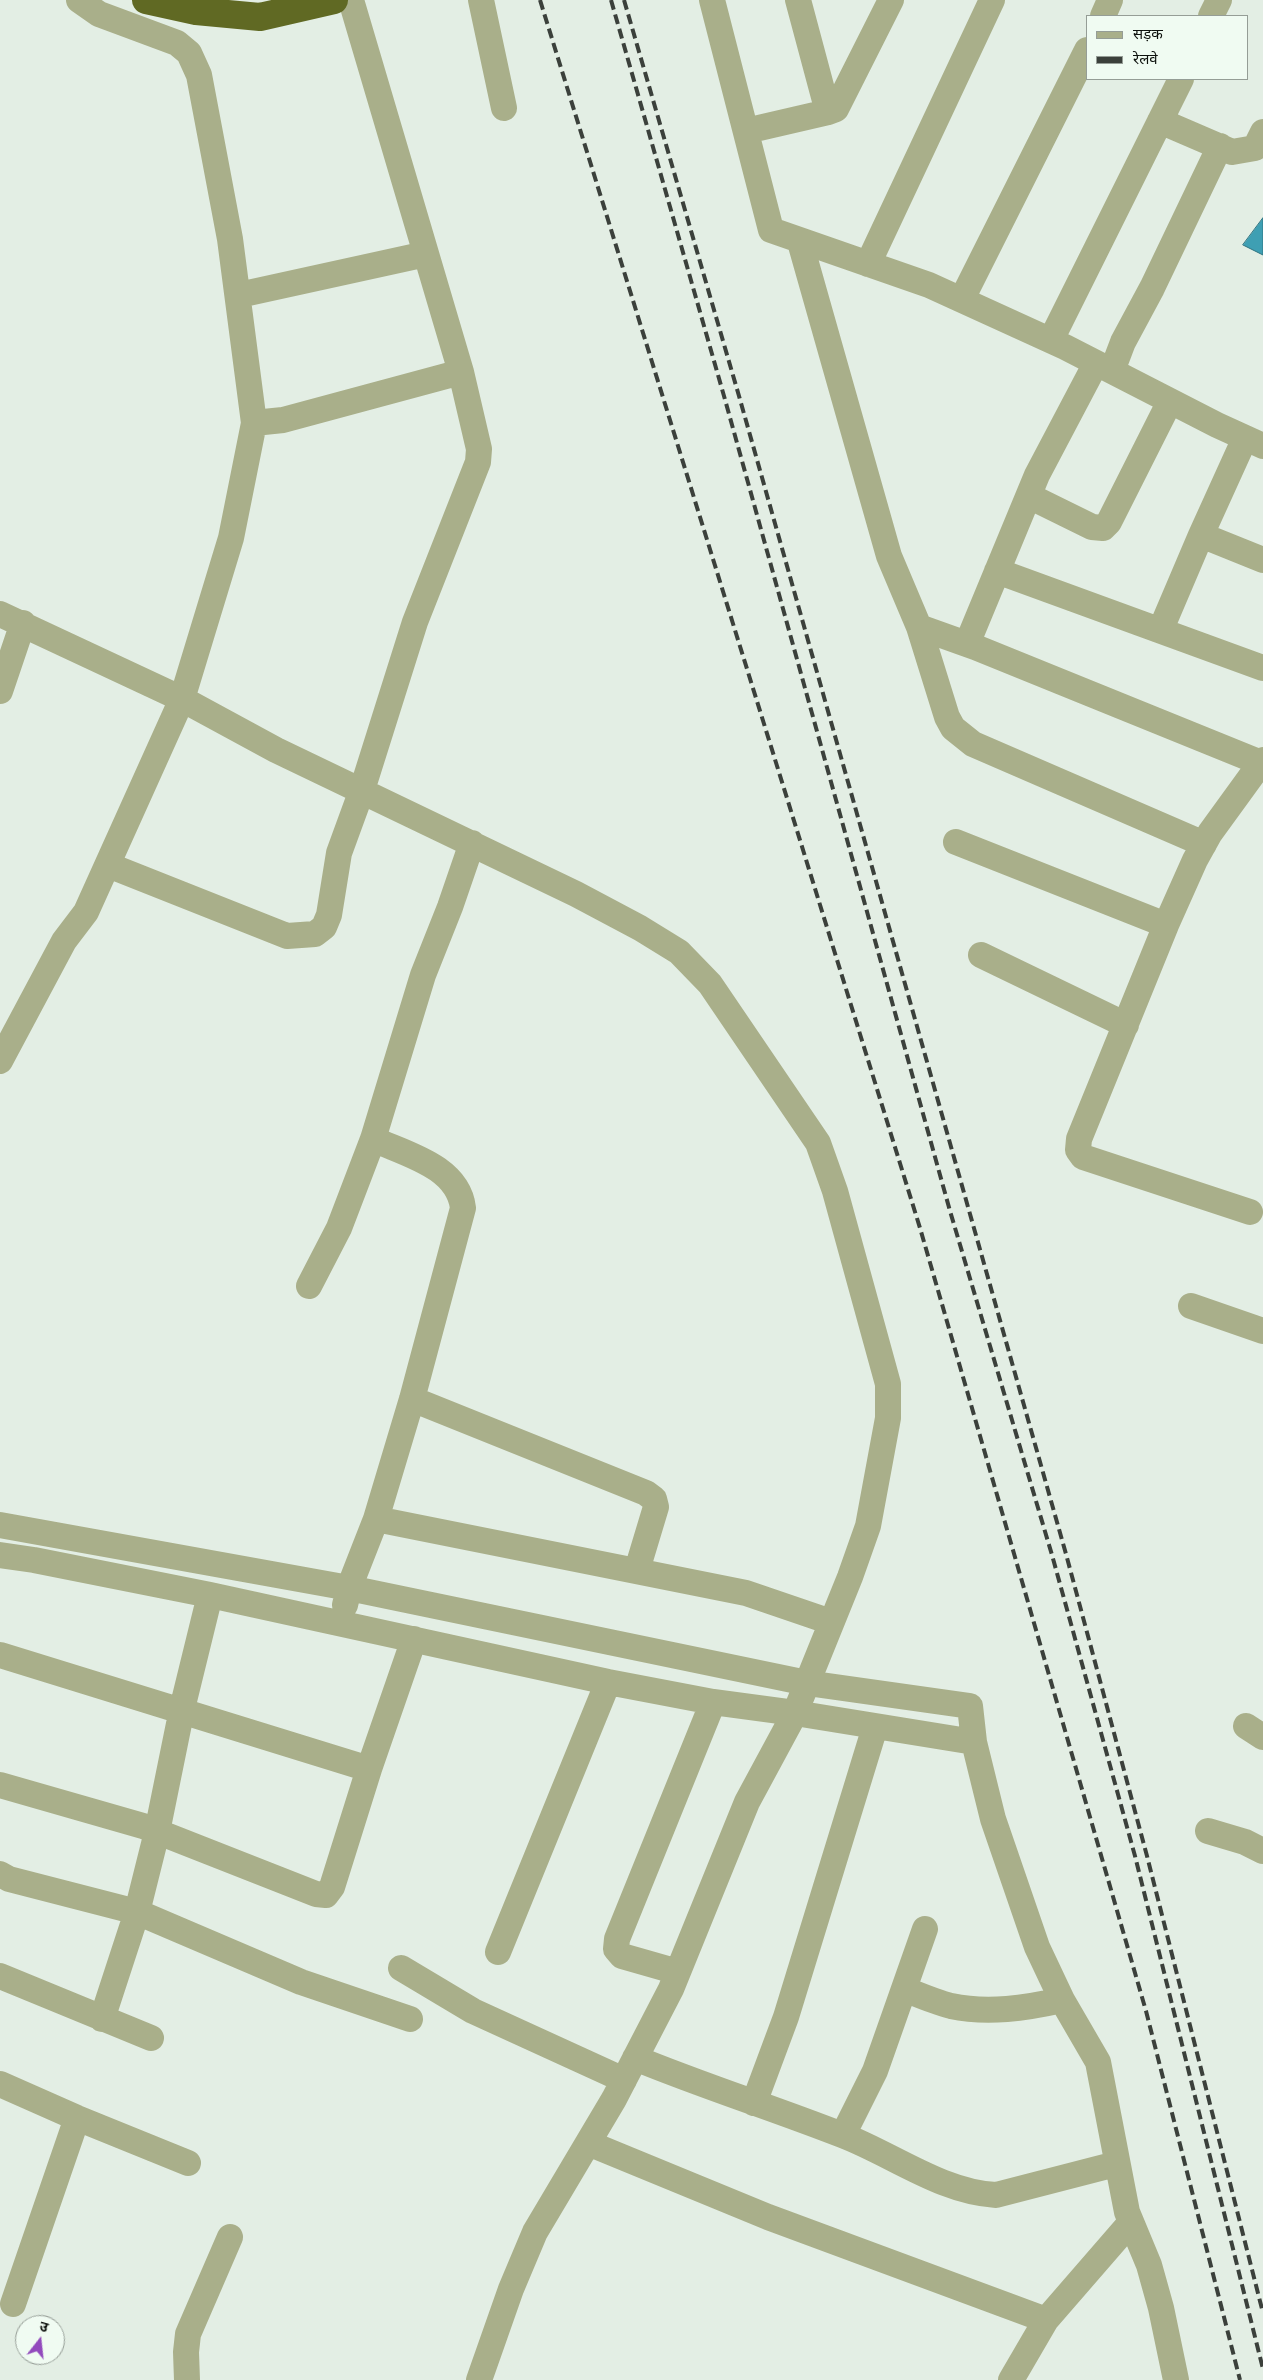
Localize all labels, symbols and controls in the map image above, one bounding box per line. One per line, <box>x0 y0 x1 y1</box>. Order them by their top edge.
legend <box>1086 15 1248 80</box>
text: सड़क <box>1133 25 1163 42</box>
text: रेलवे <box>1133 50 1158 67</box>
north arrow <box>15 2315 65 2365</box>
text: उ <box>38 2318 50 2335</box>

